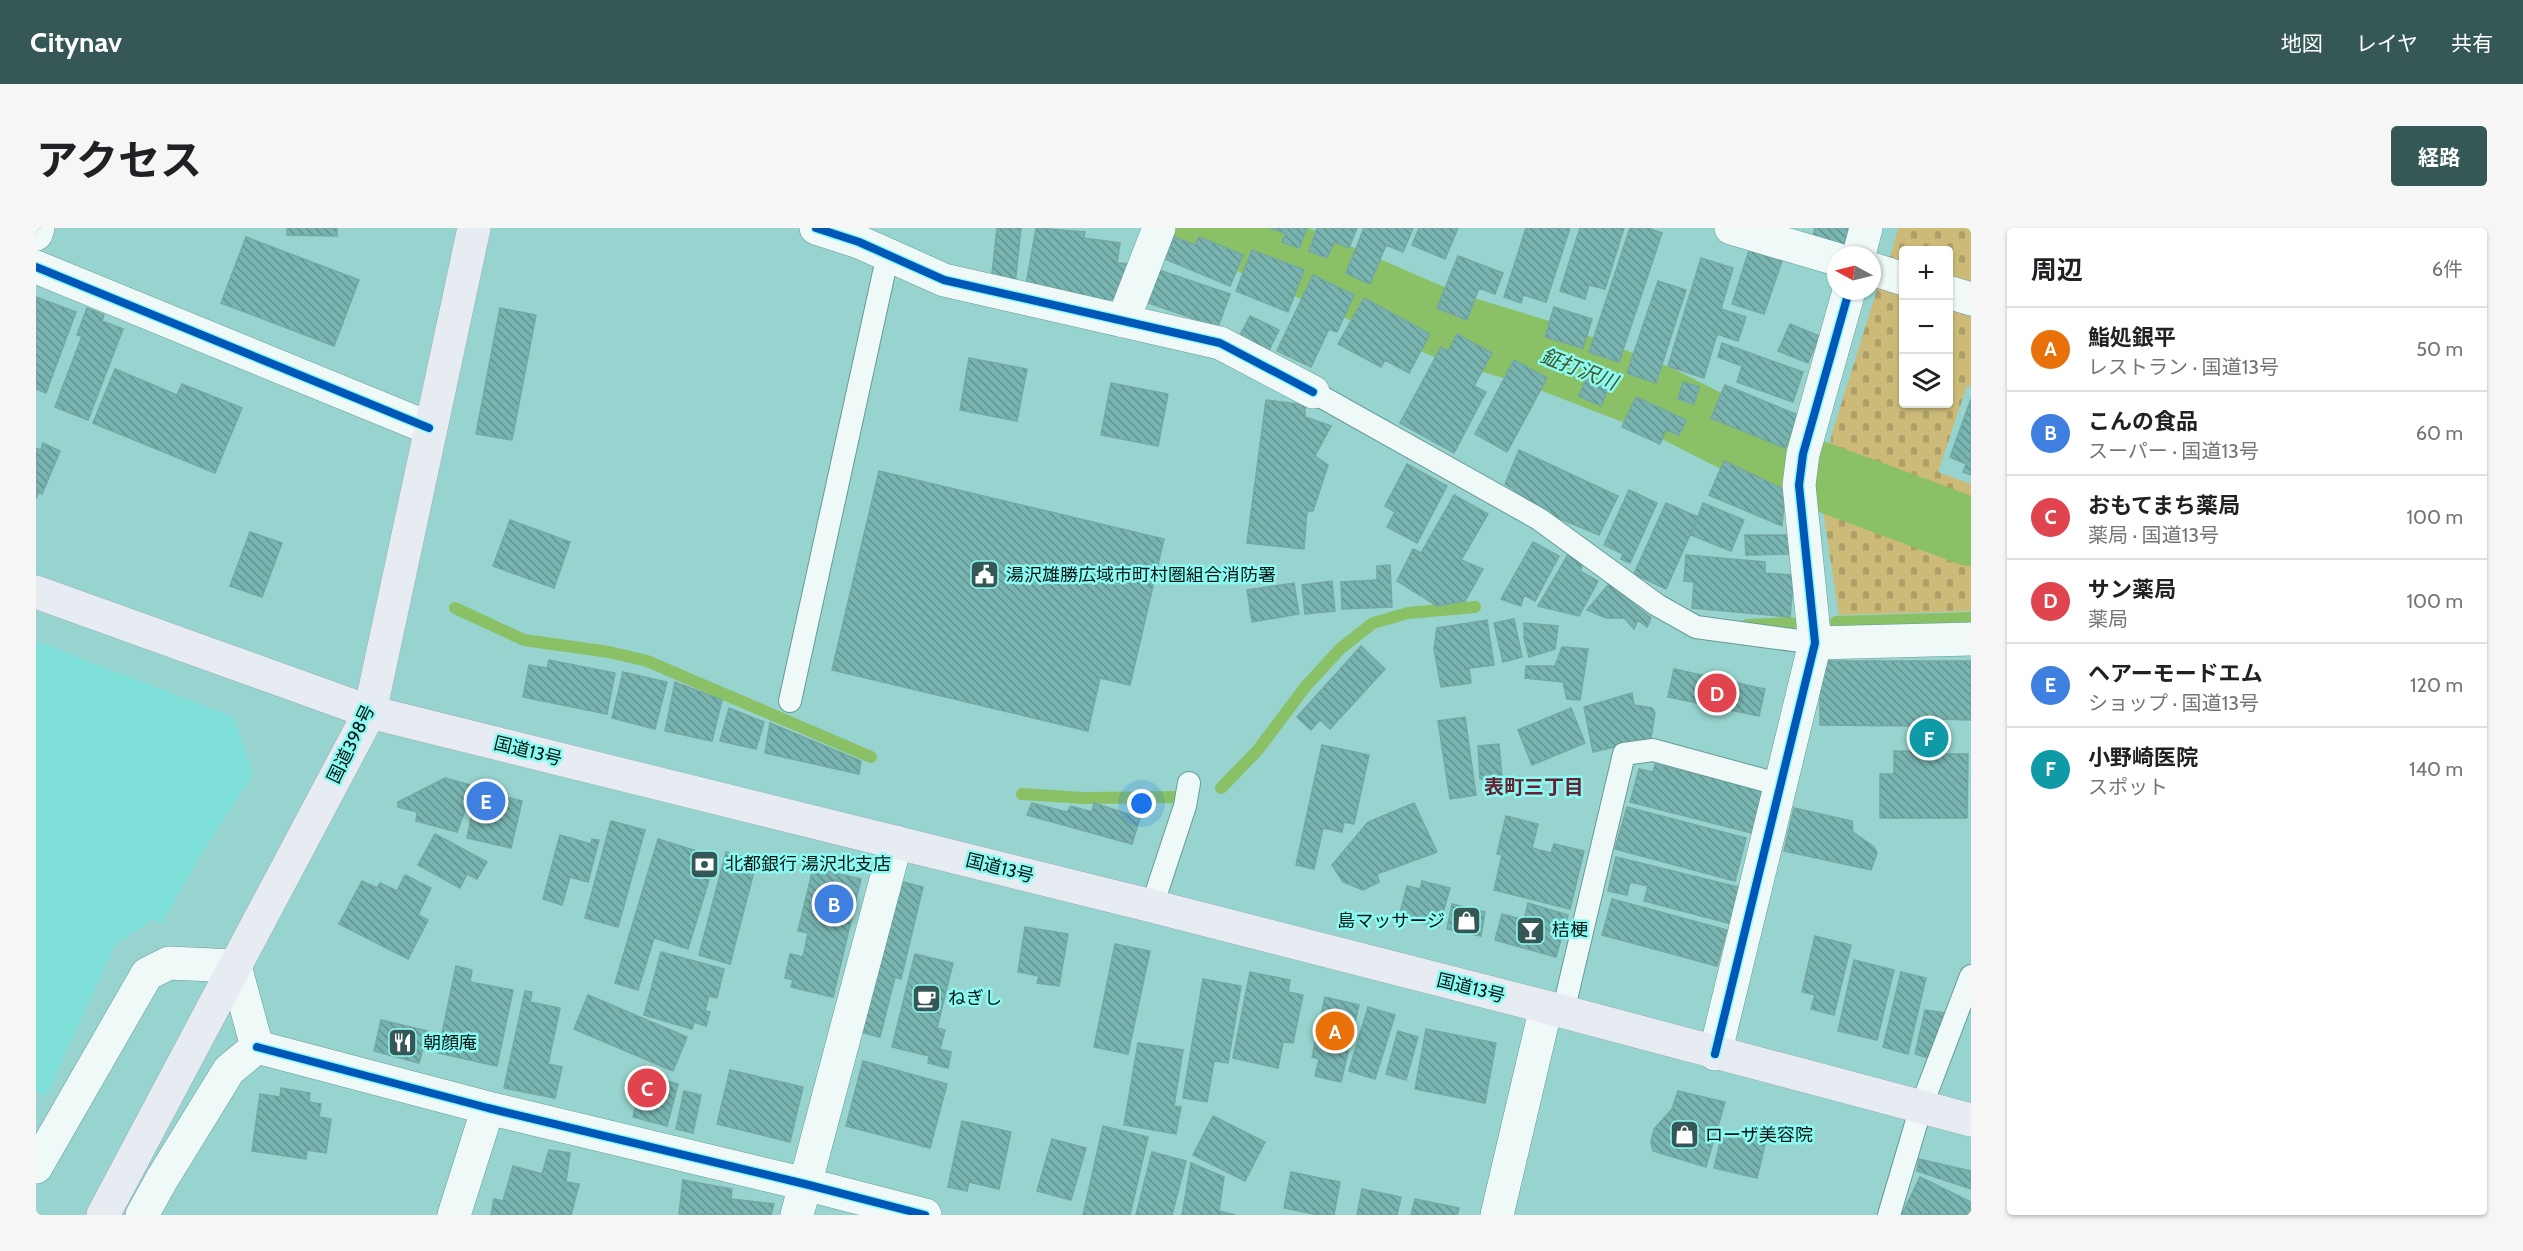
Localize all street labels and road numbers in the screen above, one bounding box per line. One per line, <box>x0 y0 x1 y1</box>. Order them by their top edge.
street label: 国道398号 <box>323 701 379 787</box>
street label: 国道13号 <box>492 732 564 770</box>
street label: 国道13号 <box>964 849 1036 887</box>
street label: 国道13号 <box>1435 969 1507 1007</box>

